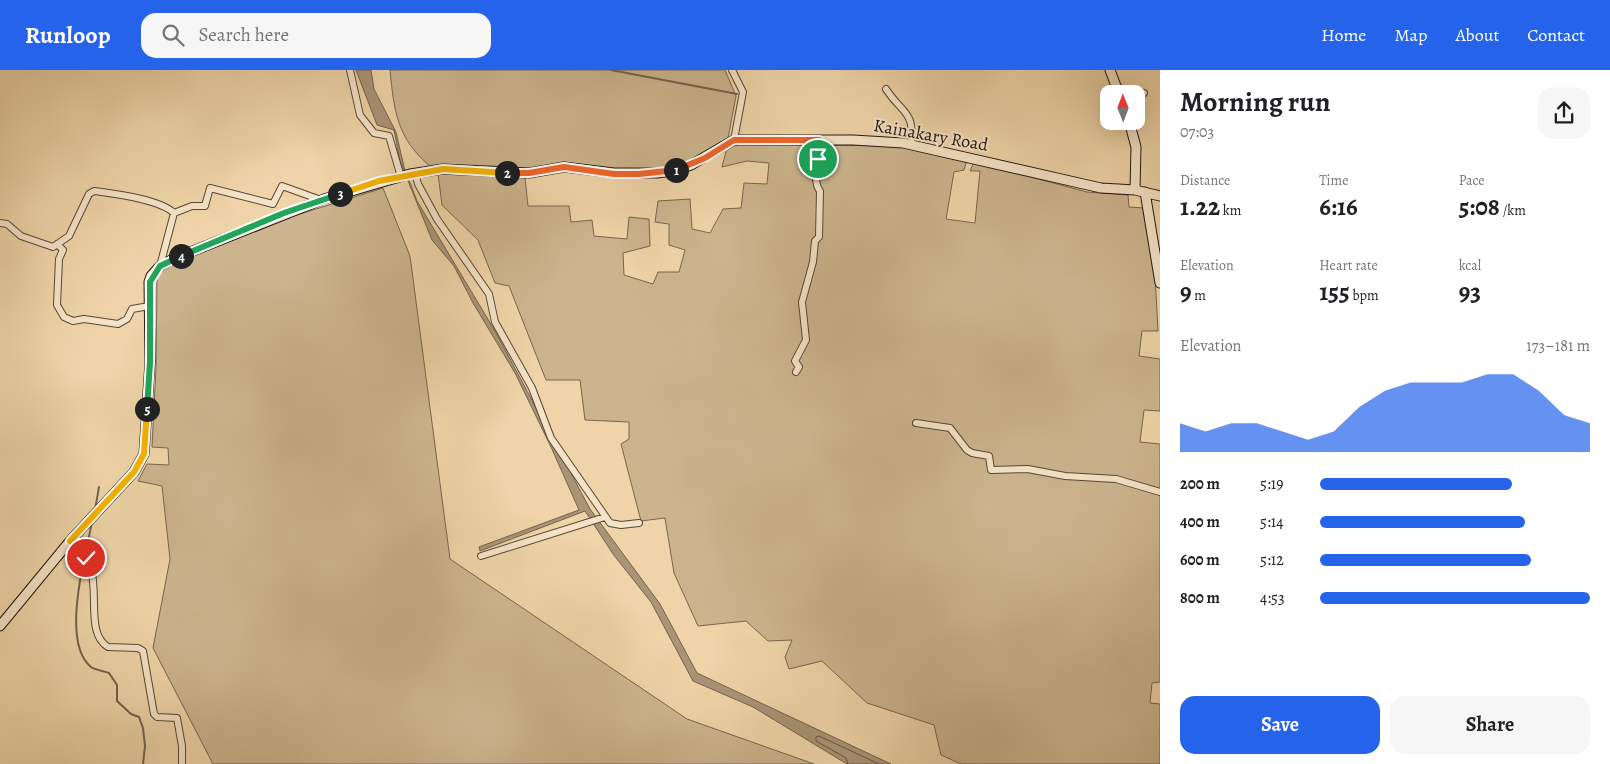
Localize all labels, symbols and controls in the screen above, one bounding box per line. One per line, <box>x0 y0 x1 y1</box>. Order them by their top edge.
search box <box>141 13 491 58</box>
text: Runloop <box>25 19 111 51</box>
icon: search <box>159 21 187 49</box>
text: Search here <box>199 22 289 48</box>
text: Home <box>1321 23 1366 47</box>
text: Map <box>1394 23 1427 47</box>
text: About <box>1455 23 1499 47</box>
text: Contact <box>1527 23 1585 47</box>
text: Morning run <box>1180 83 1330 121</box>
north arrow <box>1100 85 1145 130</box>
map controls <box>1100 85 1145 130</box>
button: share <box>1538 87 1590 139</box>
street label: Kainakary Road <box>872 113 991 157</box>
text: 07:03 <box>1180 121 1214 143</box>
pin <box>797 138 839 180</box>
icon: arrive <box>804 145 832 173</box>
pin: 1 <box>664 158 688 182</box>
pin: 2 <box>494 160 520 186</box>
text: 1 <box>674 161 679 180</box>
text: 2 <box>504 164 511 183</box>
text: Distance <box>1180 171 1230 190</box>
text: Time <box>1319 171 1348 190</box>
text: Pace <box>1459 171 1485 190</box>
pin: 3 <box>328 182 352 206</box>
text: 3 <box>337 185 344 204</box>
text: 1.22 <box>1180 190 1220 224</box>
text: 6:16 <box>1319 190 1358 224</box>
text: 5:08 <box>1459 190 1500 224</box>
text: km <box>1220 201 1241 220</box>
text: /km <box>1500 201 1526 220</box>
pin: 4 <box>168 244 194 268</box>
text: 4 <box>178 247 185 266</box>
text: Elevation <box>1180 256 1234 275</box>
text: Heart rate <box>1319 256 1378 275</box>
text: kcal <box>1459 256 1481 275</box>
text: 9 <box>1180 275 1192 309</box>
text: 155 <box>1319 275 1350 309</box>
text: 93 <box>1459 275 1481 309</box>
text: m <box>1192 286 1206 305</box>
text: bpm <box>1350 286 1379 305</box>
text: Elevation <box>1180 335 1241 357</box>
text: 173–181 m <box>1526 335 1590 357</box>
pin: 5 <box>134 396 160 422</box>
text: 5 <box>145 400 150 419</box>
text: 200 m <box>1180 473 1220 495</box>
text: 5:19 <box>1260 473 1283 495</box>
text: 400 m <box>1180 511 1220 533</box>
text: 5:14 <box>1260 511 1283 533</box>
pin <box>65 537 107 579</box>
icon: check <box>72 544 100 572</box>
text: 600 m <box>1180 549 1220 571</box>
text: 5:12 <box>1260 549 1284 571</box>
text: 800 m <box>1180 587 1220 609</box>
text: 4:53 <box>1260 587 1285 609</box>
button: Save <box>1180 696 1380 754</box>
button: Share <box>1390 696 1590 754</box>

